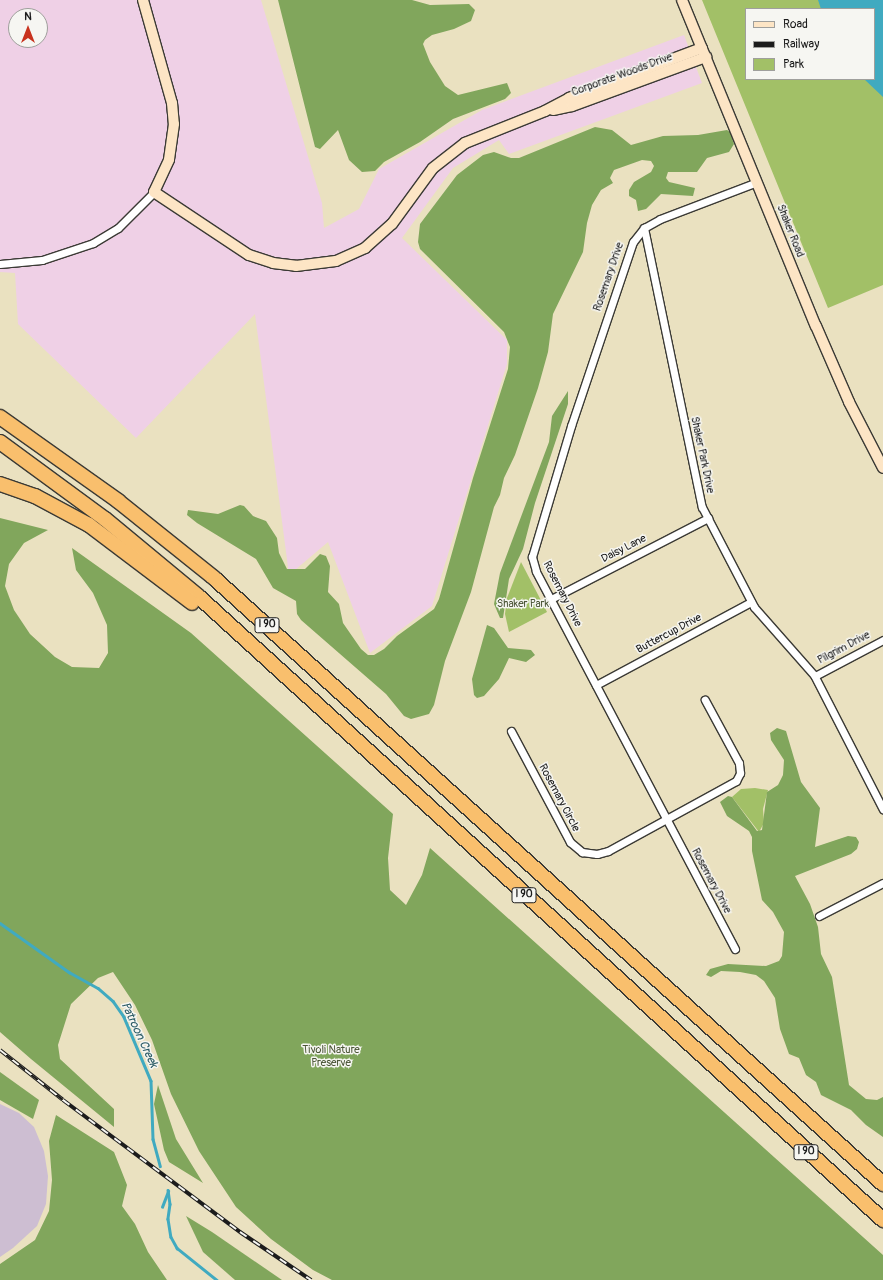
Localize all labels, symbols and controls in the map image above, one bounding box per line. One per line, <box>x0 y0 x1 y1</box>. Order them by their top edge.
north arrow <box>8 8 48 48</box>
legend <box>745 8 875 80</box>
text: N <box>24 10 32 23</box>
text: Road <box>783 17 808 32</box>
text: Railway <box>783 37 819 52</box>
street label: Corporate Woods Drive <box>570 51 674 99</box>
text: Park <box>783 57 804 72</box>
street label: Shaker Road <box>773 203 807 259</box>
street label: Rosemary Drive <box>591 241 627 313</box>
street label: Shaker Park Drive <box>687 415 717 495</box>
street label: Daisy Lane <box>599 532 649 566</box>
street label: Rosemary Drive <box>540 559 584 629</box>
park label: Shaker Park <box>497 597 549 611</box>
street label: Buttercup Drive <box>634 611 704 657</box>
road number: I 90 <box>254 617 280 633</box>
street label: Pilgrim Drive <box>816 629 872 667</box>
street label: Rosemary Circle <box>536 762 582 834</box>
street label: Rosemary Drive <box>688 846 734 916</box>
road number: I 90 <box>511 887 537 903</box>
water label: Patroon Creek <box>118 1000 160 1070</box>
park label: Tivoli Nature Preserve <box>302 1044 360 1070</box>
road number: I 90 <box>793 1144 819 1160</box>

